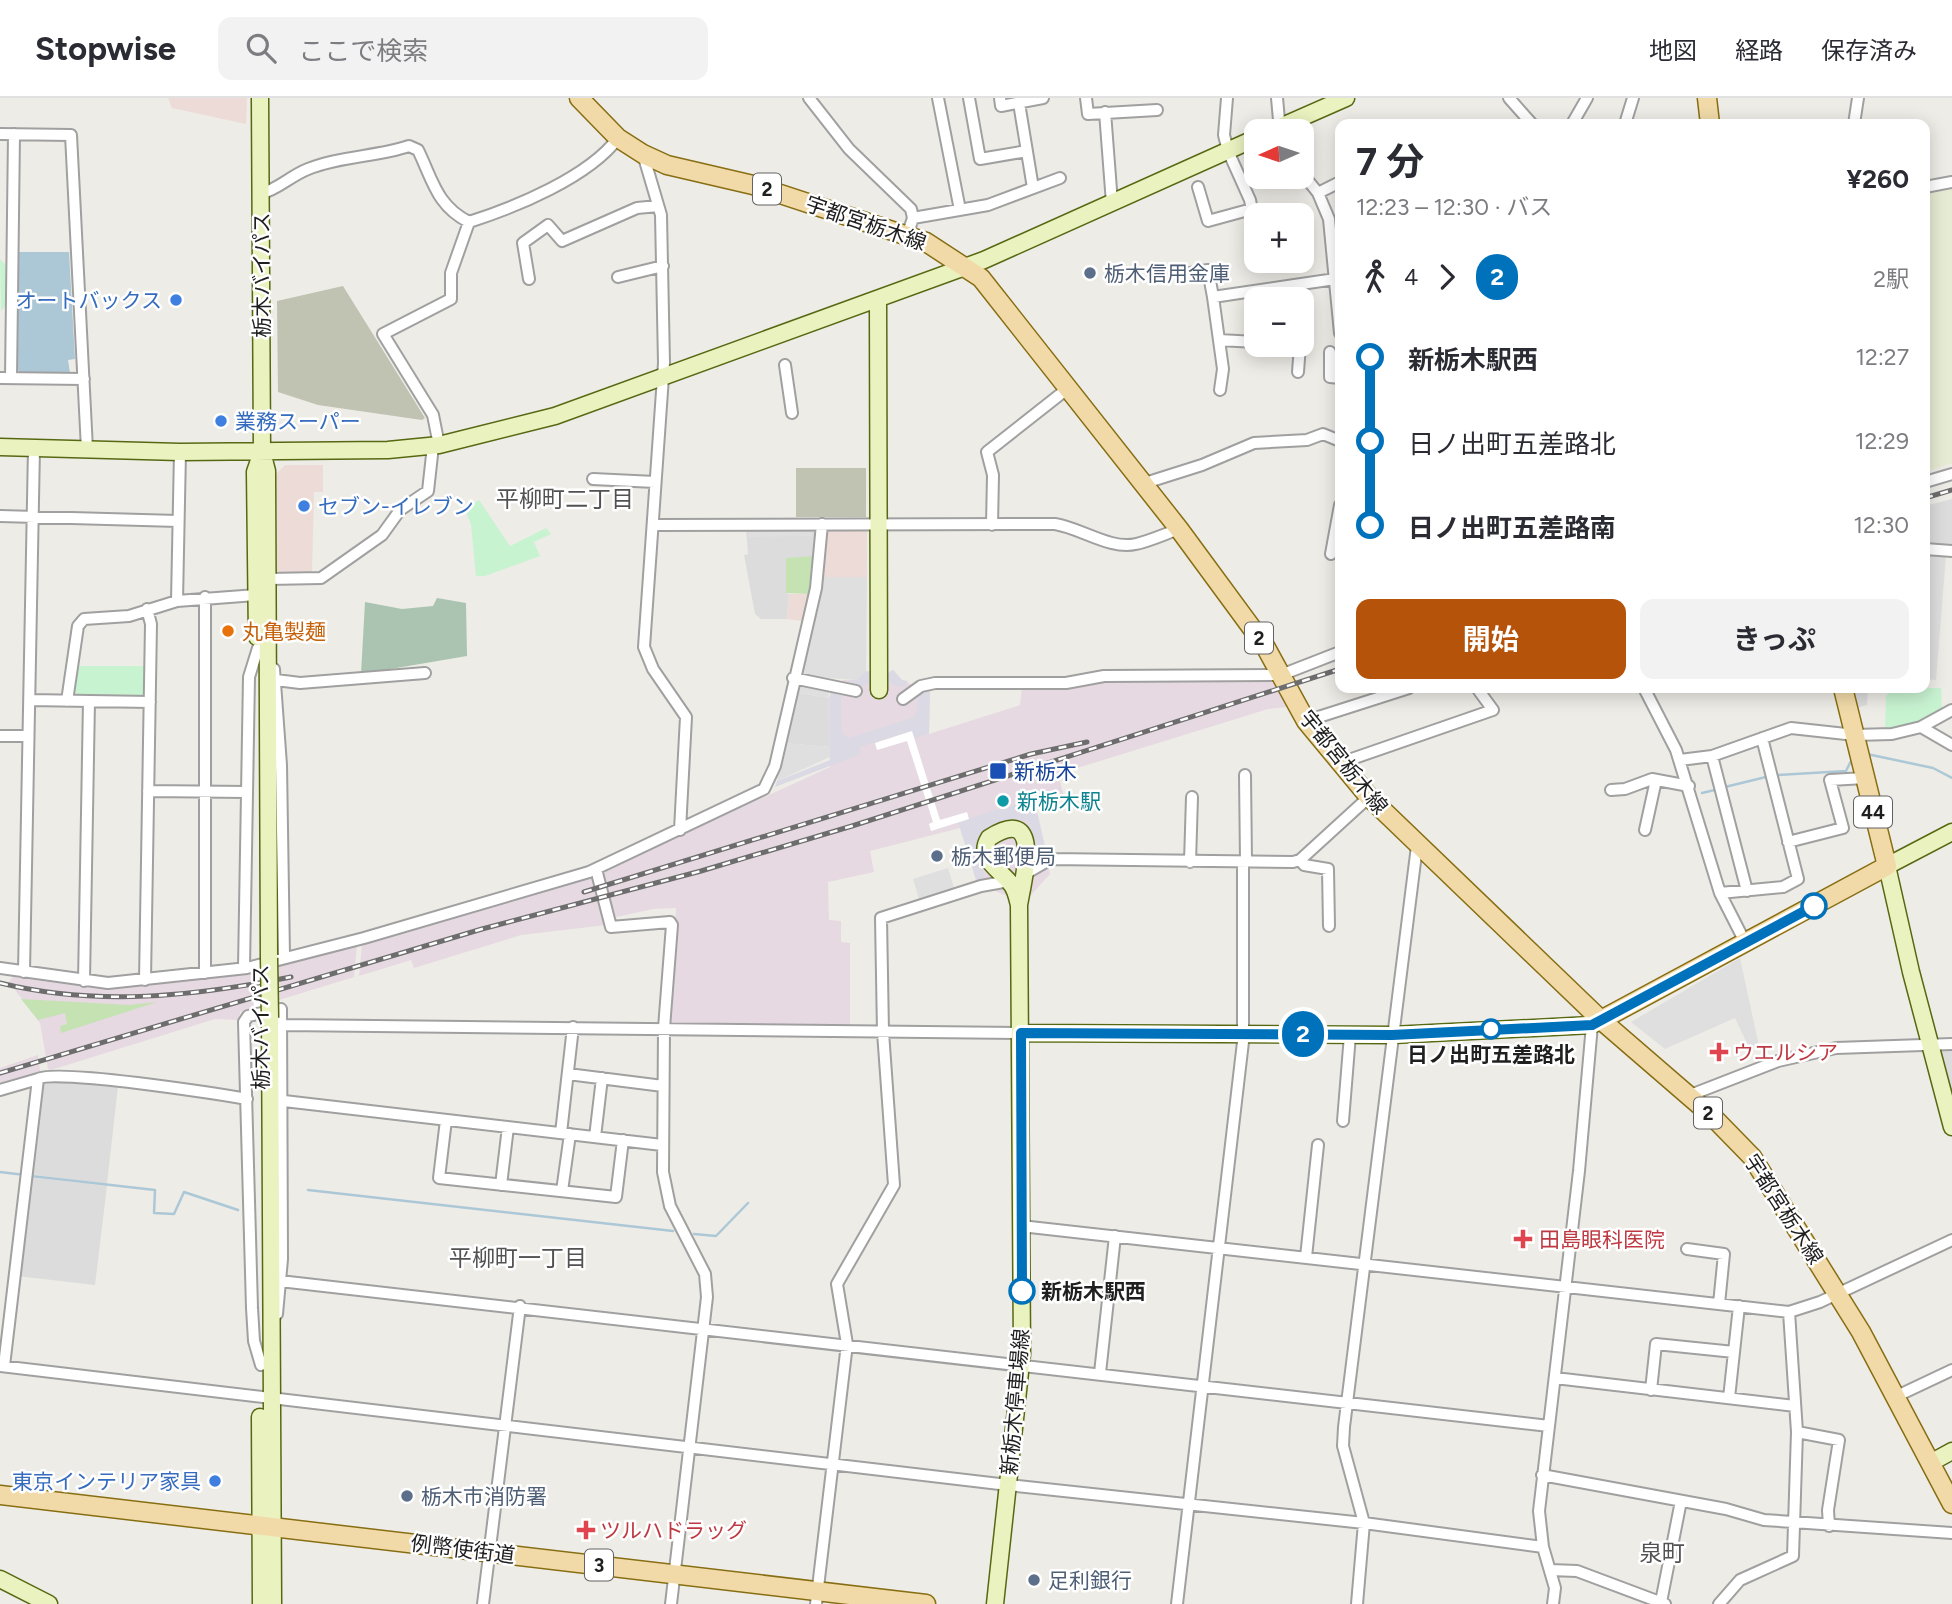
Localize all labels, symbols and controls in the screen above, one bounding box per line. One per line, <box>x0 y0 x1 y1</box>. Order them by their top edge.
search box <box>218 17 708 80</box>
text: Stopwise <box>35 29 176 68</box>
icon: search <box>242 29 280 67</box>
text: ここで検索 <box>298 35 428 67</box>
text: 地図 <box>1649 36 1697 65</box>
text: 経路 <box>1735 36 1783 65</box>
text: 保存済み <box>1821 36 1917 65</box>
north arrow <box>1244 119 1314 189</box>
map controls <box>1244 119 1314 357</box>
text: 7 分 <box>1356 139 1424 185</box>
text: ¥260 <box>1847 163 1909 195</box>
road number: 2 <box>753 174 781 204</box>
street label: 宇都宮栃木線 <box>802 191 930 255</box>
text: 12:23 – 12:30 · バス <box>1356 193 1552 221</box>
button: + <box>1244 203 1314 273</box>
street label: 栃木バイパス <box>249 212 274 338</box>
icon: walk <box>1356 258 1394 296</box>
icon: forward <box>1428 258 1466 296</box>
place label: 栃木信用金庫 <box>1104 261 1230 286</box>
text: 2 <box>1490 262 1504 291</box>
text: 4 <box>1404 263 1418 291</box>
marker: 栃木信用金庫 <box>1082 265 1098 281</box>
text: 2駅 <box>1873 265 1909 293</box>
button: − <box>1244 287 1314 357</box>
place label: オートバックス <box>16 288 162 313</box>
marker: オートバックス <box>168 292 184 308</box>
text: 12:27 <box>1856 343 1909 371</box>
text: 新栃木駅西 <box>1408 344 1538 376</box>
place label: 業務スーパー <box>235 409 361 434</box>
marker: 業務スーパー <box>213 413 229 429</box>
text: 12:29 <box>1855 427 1909 455</box>
text: 日ノ出町五差路北 <box>1408 428 1616 460</box>
district label: 平柳町二丁目 <box>496 485 634 513</box>
place label: セブン-イレブン <box>318 494 474 519</box>
marker: セブン-イレブン <box>296 498 312 514</box>
text: 12:30 <box>1854 511 1909 539</box>
text: 日ノ出町五差路南 <box>1408 512 1616 544</box>
button: 開始 <box>1356 599 1626 679</box>
button: きっぷ <box>1640 599 1909 679</box>
place label: 丸亀製麺 <box>242 619 326 644</box>
road number: 2 <box>1245 622 1273 653</box>
marker: 丸亀製麺 <box>220 623 236 639</box>
street label: 宇都宮栃木線 <box>1295 705 1393 819</box>
place label: 新栃木 <box>1014 759 1077 784</box>
marker: 新栃木 <box>988 761 1008 781</box>
place label: 新栃木駅 <box>1017 789 1101 814</box>
marker: 新栃木駅 <box>995 793 1011 809</box>
road number: 44 <box>1854 796 1892 828</box>
place label: 栃木郵便局 <box>951 844 1056 869</box>
marker: 栃木郵便局 <box>929 848 945 864</box>
unlabelled marker <box>1801 893 1827 919</box>
street label: 栃木バイパス <box>248 964 273 1090</box>
line badge: 2 <box>1280 1011 1326 1057</box>
text: 2 <box>1296 1019 1310 1048</box>
marker: 日ノ出町五差路北 <box>1481 1019 1501 1039</box>
place label: ウエルシア <box>1733 1040 1838 1065</box>
place label: 日ノ出町五差路北 <box>1407 1042 1575 1067</box>
marker: ウエルシア <box>1711 1044 1727 1060</box>
road number: 2 <box>1694 1098 1722 1128</box>
street label: 宇都宮栃木線 <box>1739 1149 1829 1269</box>
place label: 田島眼科医院 <box>1539 1227 1665 1252</box>
marker: 田島眼科医院 <box>1513 1229 1533 1249</box>
district label: 平柳町一丁目 <box>449 1244 587 1272</box>
marker: 新栃木駅西 <box>1009 1278 1035 1304</box>
place label: 新栃木駅西 <box>1041 1279 1146 1304</box>
street label: 新栃木停車場線 <box>996 1328 1034 1476</box>
place label: 東京インテリア家具 <box>12 1469 201 1494</box>
marker: 東京インテリア家具 <box>207 1473 223 1489</box>
place label: 栃木市消防署 <box>421 1484 547 1509</box>
marker: 栃木市消防署 <box>399 1488 415 1504</box>
place label: ツルハドラッグ <box>600 1518 747 1543</box>
marker: ツルハドラッグ <box>578 1522 594 1538</box>
street label: 例幣使街道 <box>409 1530 517 1568</box>
district label: 泉町 <box>1639 1539 1685 1567</box>
road number: 3 <box>585 1550 613 1581</box>
place label: 足利銀行 <box>1048 1568 1132 1593</box>
marker: 足利銀行 <box>1026 1572 1042 1588</box>

